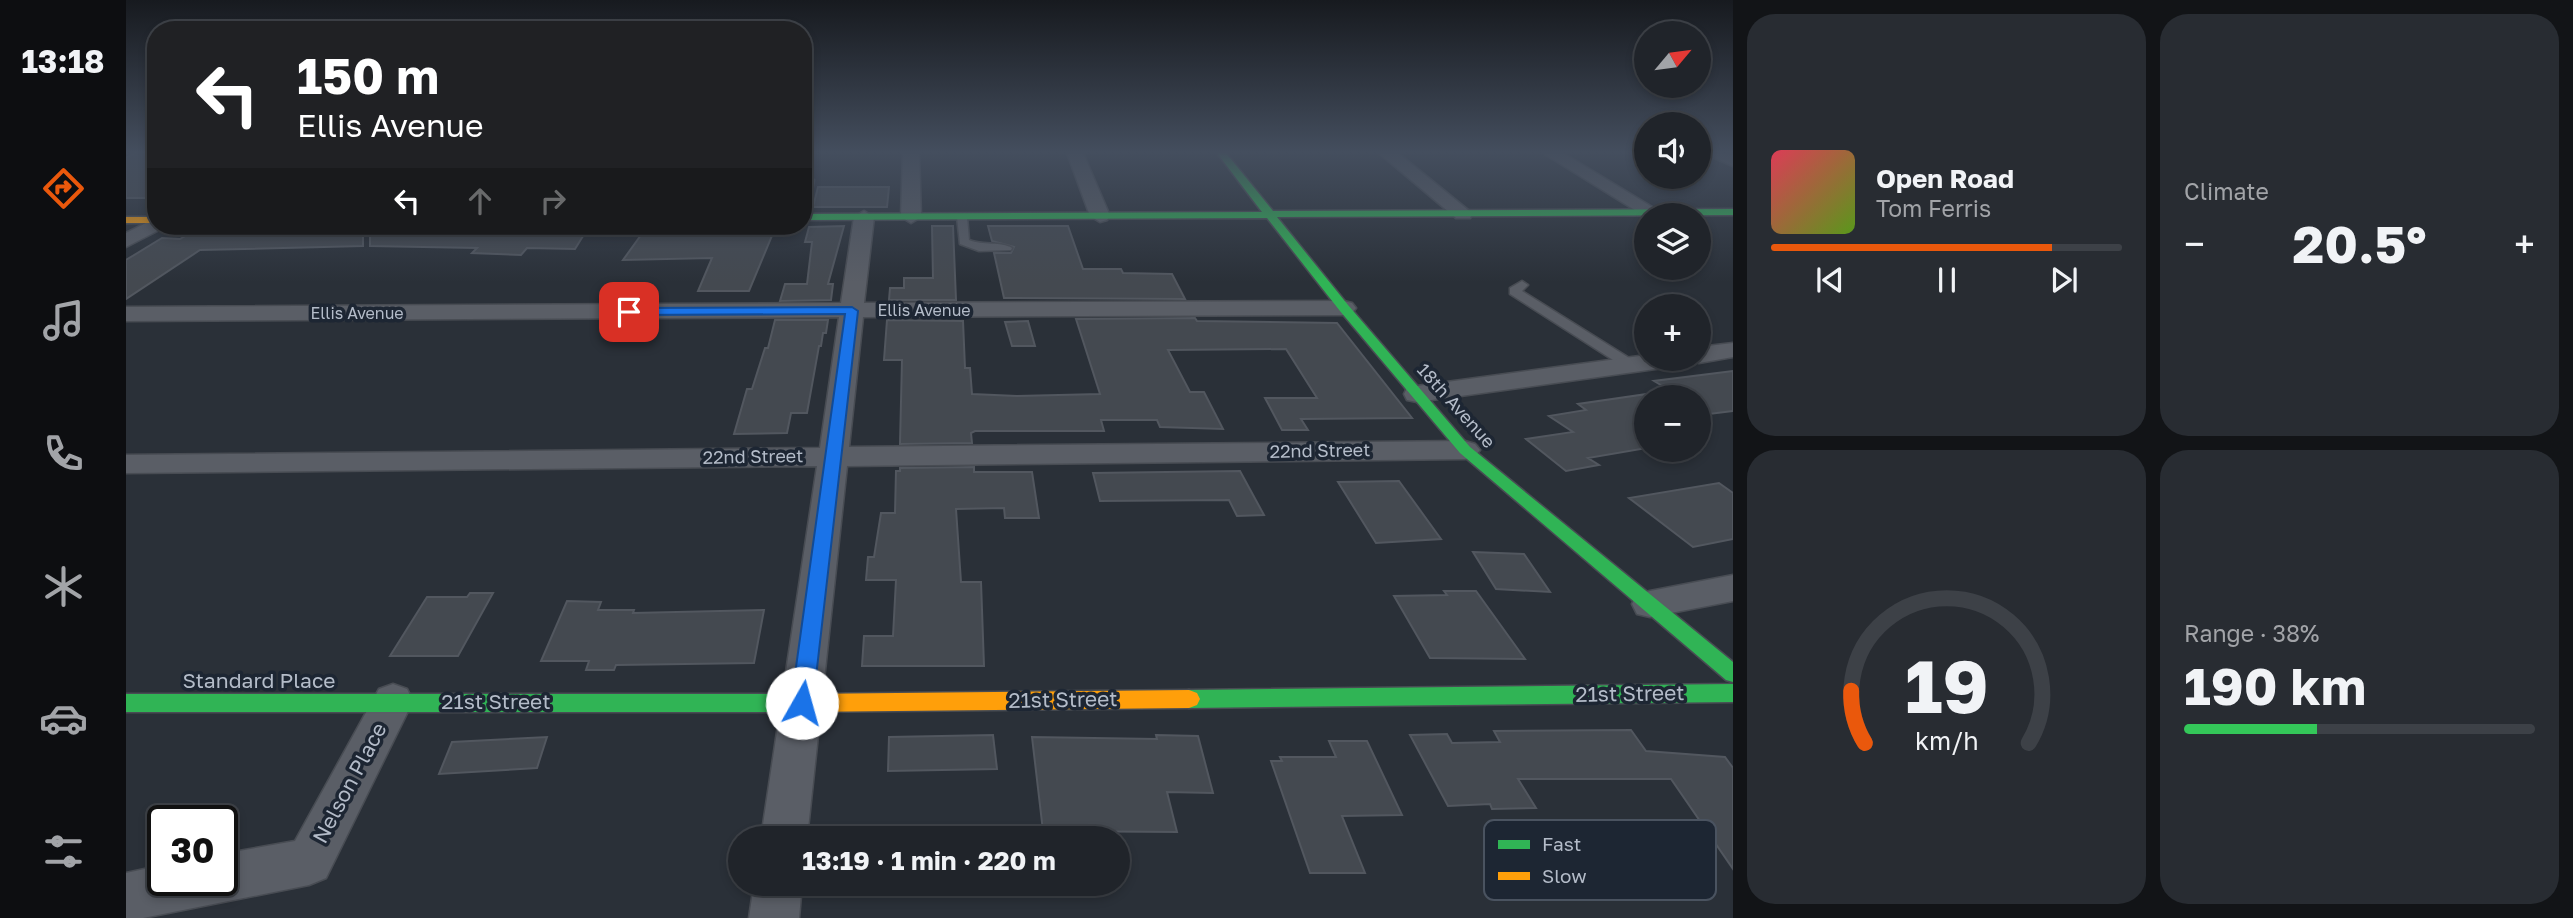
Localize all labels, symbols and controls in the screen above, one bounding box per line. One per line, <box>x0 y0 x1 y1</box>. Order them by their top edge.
north arrow <box>1634 21 1712 98</box>
map controls <box>1634 21 1711 462</box>
text: 13:18 <box>21 42 105 80</box>
text: 150 m <box>297 46 439 105</box>
icon: left <box>182 49 273 140</box>
text: Ellis Avenue <box>297 106 484 144</box>
button: sound <box>1634 112 1711 189</box>
text: Open Road <box>1876 163 2014 194</box>
icon: directions <box>39 164 88 213</box>
text: Climate <box>2184 177 2269 205</box>
icon: left <box>388 182 426 220</box>
icon: ahead <box>461 182 499 220</box>
icon: right <box>534 182 572 220</box>
text: Tom Ferris <box>1876 194 1991 222</box>
button: layers <box>1634 203 1711 280</box>
text: 20.5° <box>2292 212 2427 274</box>
text: − <box>2184 221 2205 266</box>
text: + <box>2514 221 2535 266</box>
icon: previous <box>1811 261 1849 299</box>
icon: pause <box>1928 261 1966 299</box>
icon: next <box>2045 261 2083 299</box>
pin <box>599 282 659 342</box>
icon: arrive <box>610 293 648 331</box>
button: + <box>1634 294 1711 371</box>
icon: music <box>39 296 88 345</box>
street label: Ellis Avenue <box>877 300 971 320</box>
street label: Ellis Avenue <box>310 303 404 323</box>
street label: 18th Avenue <box>1413 359 1500 452</box>
button: − <box>1634 385 1711 462</box>
icon: phone <box>39 429 88 478</box>
street label: 22nd Street <box>1269 438 1371 462</box>
street label: 22nd Street <box>702 444 804 468</box>
icon: climate <box>39 562 88 611</box>
text: Range · 38% <box>2184 619 2319 647</box>
text: 19 <box>1905 642 1988 729</box>
text: 190 km <box>2184 654 2366 716</box>
position arrow <box>765 666 839 740</box>
street label: Standard Place <box>182 667 336 693</box>
street label: 21st Street <box>1575 679 1685 707</box>
street label: 21st Street <box>1008 685 1118 713</box>
street label: 21st Street <box>441 688 551 714</box>
icon: car <box>39 694 88 743</box>
street label: Nelson Place <box>306 718 392 847</box>
text: km/h <box>1915 725 1978 756</box>
speed limit sign: 30 <box>147 805 238 896</box>
legend <box>1484 820 1716 900</box>
icon: filters <box>39 827 88 876</box>
text: Fast <box>1542 832 1581 855</box>
text: 13:19 · 1 min · 220 m <box>802 845 1056 876</box>
text: Slow <box>1542 864 1587 887</box>

